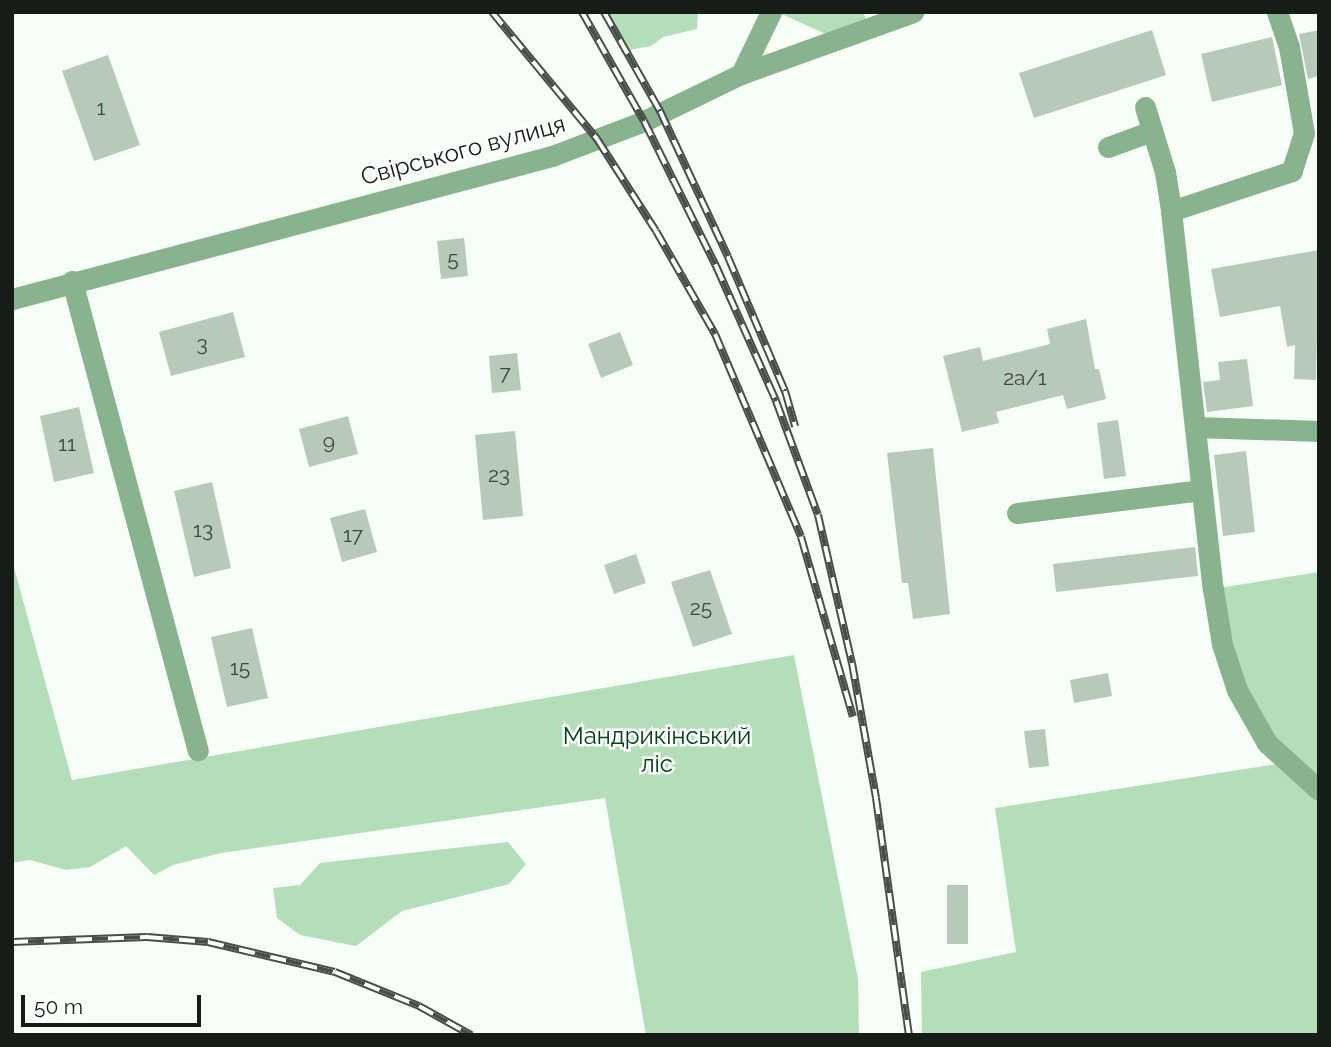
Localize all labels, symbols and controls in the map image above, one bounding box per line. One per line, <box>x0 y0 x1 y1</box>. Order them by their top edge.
house number: 1 <box>97 95 105 121</box>
street label: Свірського вулиця <box>358 109 568 191</box>
house number: 5 <box>447 246 459 272</box>
house number: 3 <box>196 331 208 357</box>
house number: 7 <box>499 360 511 386</box>
house number: 2а/1 <box>1003 365 1047 391</box>
house number: 9 <box>323 429 335 455</box>
house number: 11 <box>58 431 76 457</box>
house number: 23 <box>488 462 510 488</box>
house number: 13 <box>193 517 213 543</box>
house number: 17 <box>343 522 363 548</box>
house number: 25 <box>690 595 712 621</box>
house number: 15 <box>230 655 250 681</box>
park label: Мандрикінський ліс <box>563 722 751 778</box>
scale bar <box>24 981 205 1025</box>
text: 50 m <box>34 994 83 1019</box>

